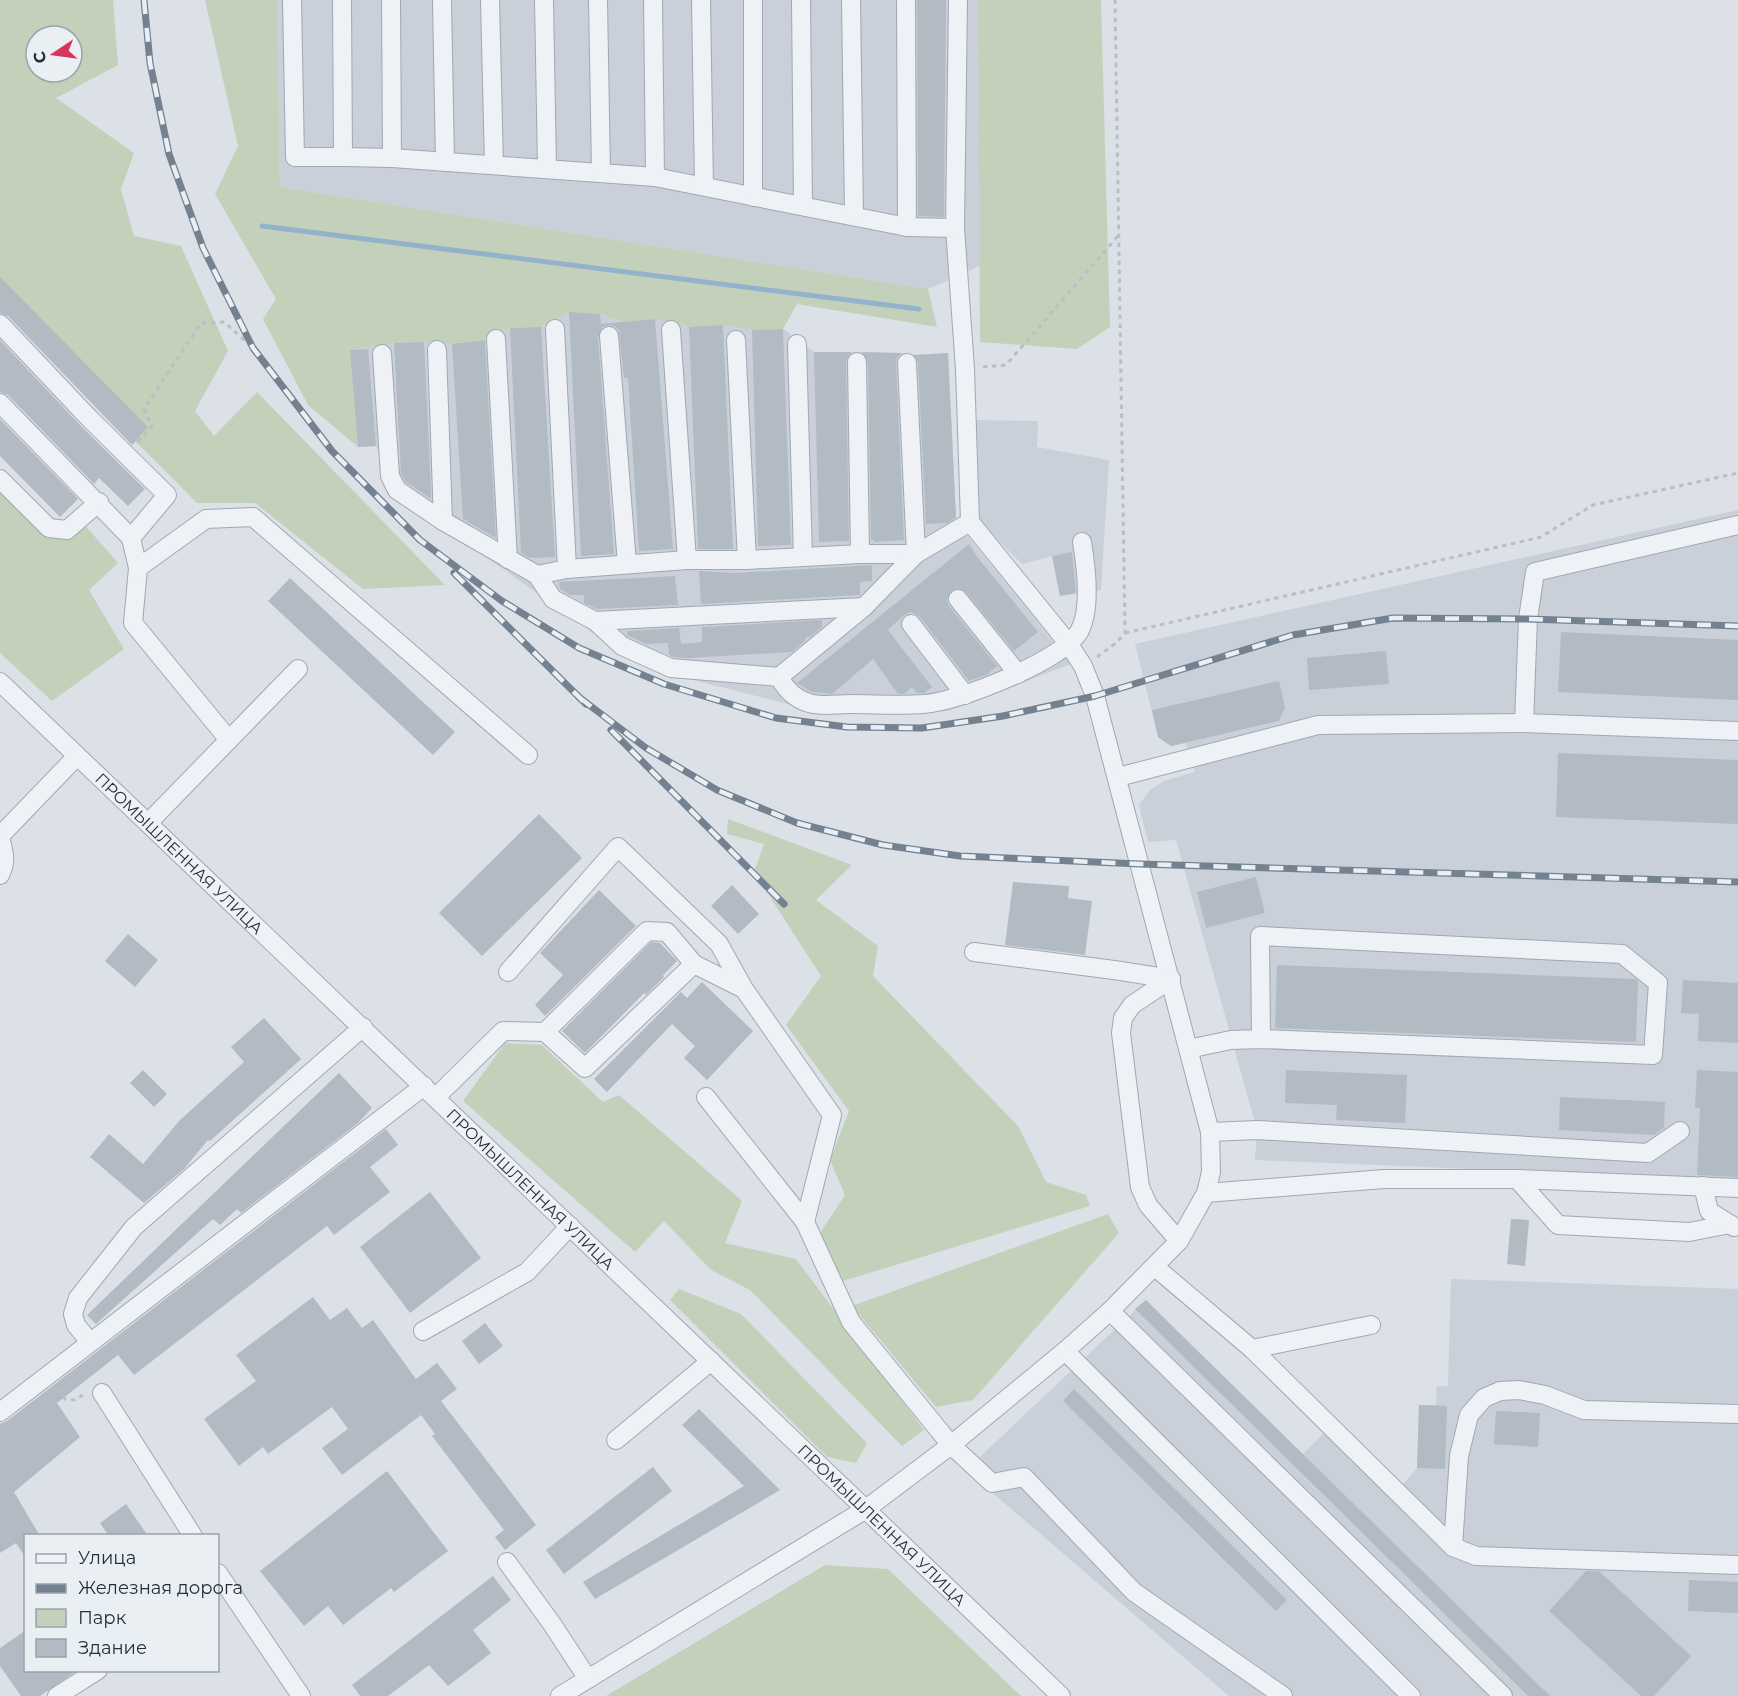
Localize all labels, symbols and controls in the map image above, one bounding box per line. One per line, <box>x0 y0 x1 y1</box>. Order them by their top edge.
north arrow <box>24 24 84 84</box>
text: С <box>29 49 50 65</box>
street label: ПРОМЫШЛЕННАЯ УЛИЦА <box>91 769 267 938</box>
street label: ПРОМЫШЛЕННАЯ УЛИЦА <box>443 1105 618 1274</box>
street label: ПРОМЫШЛЕННАЯ УЛИЦА <box>794 1440 970 1609</box>
legend <box>24 1534 219 1672</box>
text: Улица <box>78 1547 136 1569</box>
text: Железная дорога <box>78 1577 243 1599</box>
text: Парк <box>78 1607 127 1629</box>
text: Здание <box>78 1637 147 1659</box>

